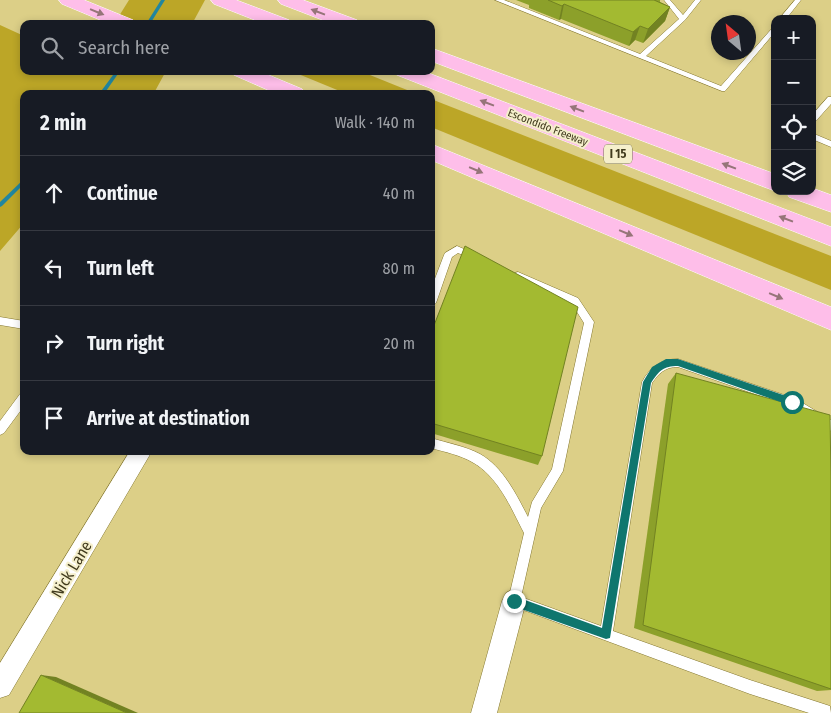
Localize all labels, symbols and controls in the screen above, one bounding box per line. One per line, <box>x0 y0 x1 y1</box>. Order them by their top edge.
one-way arrow <box>90 8 105 16</box>
one-way arrow <box>311 8 326 15</box>
north arrow <box>711 15 756 60</box>
map controls <box>771 15 816 195</box>
button: + <box>771 15 816 60</box>
search box <box>20 20 435 75</box>
icon: search <box>38 34 66 62</box>
text: Search here <box>78 36 170 59</box>
button: − <box>771 60 816 105</box>
one-way arrow <box>480 99 494 107</box>
one-way arrow <box>569 105 584 113</box>
button: locate <box>771 105 816 150</box>
street label: Escondido Freeway <box>506 106 590 149</box>
text: 2 min <box>40 110 87 136</box>
text: Walk · 140 m <box>335 113 415 132</box>
road number: I 15 <box>604 144 632 164</box>
button: layers <box>771 150 816 195</box>
one-way arrow <box>721 162 736 170</box>
one-way arrow <box>469 166 484 174</box>
icon: ahead <box>40 179 68 207</box>
text: Continue <box>87 182 158 205</box>
text: 40 m <box>383 184 415 203</box>
one-way arrow <box>778 215 793 222</box>
one-way arrow <box>619 229 634 237</box>
icon: left <box>40 254 68 282</box>
text: Turn left <box>87 257 154 280</box>
text: 80 m <box>383 259 415 278</box>
one-way arrow <box>769 292 784 300</box>
icon: right <box>40 329 68 357</box>
text: Turn right <box>87 332 164 355</box>
text: 20 m <box>384 334 415 353</box>
route start <box>781 391 804 414</box>
icon: arrive <box>40 404 68 432</box>
text: Arrive at destination <box>87 407 250 430</box>
street label: Nick Lane <box>47 537 96 601</box>
route end <box>503 590 526 613</box>

